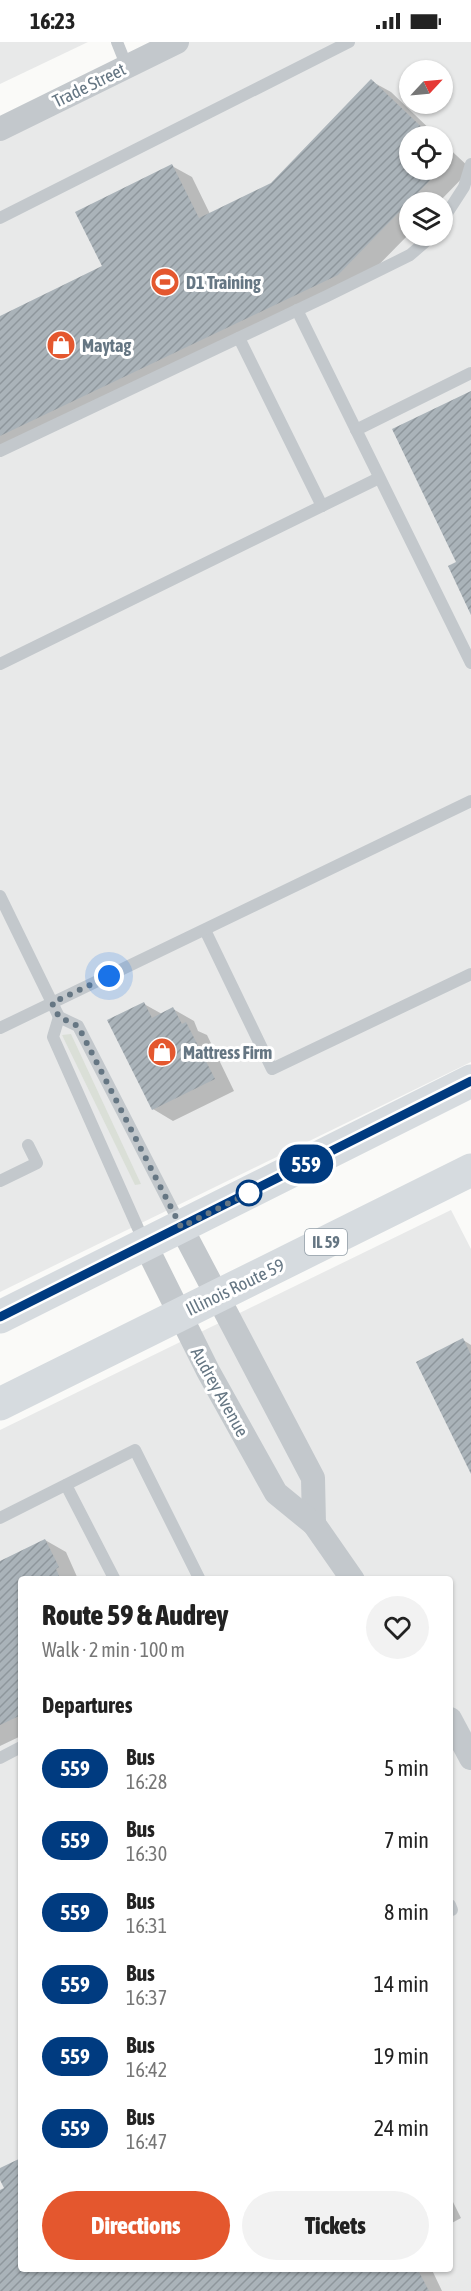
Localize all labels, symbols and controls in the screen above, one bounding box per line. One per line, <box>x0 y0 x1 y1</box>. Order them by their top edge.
text: 16:23 <box>30 8 75 34</box>
street label: Trade Street <box>49 58 129 112</box>
north arrow <box>399 60 453 114</box>
map controls <box>399 60 453 246</box>
button: locate <box>399 126 453 180</box>
button: layers <box>399 192 453 246</box>
sports icon: D1 Training <box>149 266 181 298</box>
place label: D1 Training <box>186 272 261 293</box>
shop icon: Maytag <box>45 329 77 361</box>
place label: Maytag <box>82 335 131 356</box>
your location <box>94 961 124 991</box>
shop icon: Mattress Firm <box>146 1036 178 1068</box>
place label: Mattress Firm <box>183 1042 272 1063</box>
line badge: 559 <box>272 1144 340 1184</box>
text: 559 <box>291 1152 321 1176</box>
unlabelled marker <box>236 1180 262 1206</box>
road number: IL 59 <box>305 1229 347 1255</box>
street label: Illinois Route 59 <box>182 1254 288 1320</box>
street label: Audrey Avenue <box>187 1344 253 1440</box>
button: heart <box>366 1596 429 1659</box>
text: Route 59 & Audrey <box>42 1599 228 1631</box>
text: Walk · 2 min · 100 m <box>42 1638 185 1661</box>
text: Departures <box>42 1692 132 1718</box>
text: Bus <box>126 1744 155 1770</box>
text: 5 min <box>384 1755 429 1781</box>
text: 559 <box>60 1756 90 1780</box>
text: 16:28 <box>126 1770 167 1793</box>
text: Bus <box>126 1816 155 1842</box>
text: 7 min <box>384 1827 429 1853</box>
text: 559 <box>60 1828 90 1852</box>
text: 16:30 <box>126 1842 167 1865</box>
text: Bus <box>126 1888 155 1914</box>
text: 8 min <box>384 1899 429 1925</box>
text: 559 <box>60 1900 90 1924</box>
text: 16:31 <box>126 1914 167 1937</box>
text: Bus <box>126 1960 155 1986</box>
text: 14 min <box>374 1971 429 1997</box>
text: 559 <box>60 1972 90 1996</box>
text: 16:37 <box>126 1986 167 2009</box>
text: Bus <box>126 2032 155 2058</box>
text: 19 min <box>374 2043 429 2069</box>
text: 559 <box>60 2044 90 2068</box>
text: 16:42 <box>126 2058 167 2081</box>
text: Bus <box>126 2104 155 2130</box>
text: 24 min <box>374 2115 429 2141</box>
text: 559 <box>60 2116 90 2140</box>
text: 16:47 <box>126 2130 167 2153</box>
button: Directions <box>42 2191 230 2260</box>
button: Tickets <box>242 2191 429 2260</box>

